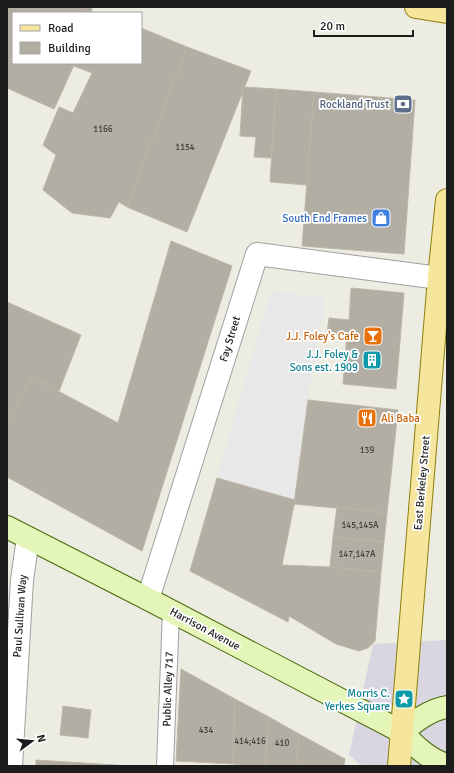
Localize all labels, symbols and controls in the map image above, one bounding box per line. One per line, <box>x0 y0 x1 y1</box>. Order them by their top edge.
legend <box>12 12 142 64</box>
scale bar <box>314 12 413 38</box>
text: 20 m <box>320 19 345 34</box>
text: Road <box>48 21 74 36</box>
text: Building <box>48 41 91 56</box>
bank icon: Rockland Trust <box>392 93 414 115</box>
place label: Rockland Trust <box>320 98 389 111</box>
house number: 1166 <box>93 124 113 135</box>
house number: 1154 <box>175 142 195 153</box>
shop icon: South End Frames <box>370 207 392 229</box>
place label: South End Frames <box>282 212 367 225</box>
street label: Fay Street <box>217 314 243 363</box>
bar icon: J.J. Foley's Cafe <box>362 325 384 347</box>
place label: J.J. Foley's Cafe <box>286 330 359 343</box>
place label: J.J. Foley & Sons est. 1909 <box>290 348 358 374</box>
building icon: J.J. Foley & Sons est. 1909 <box>361 349 383 371</box>
restaurant icon: Ali Baba <box>356 407 378 429</box>
place label: Ali Baba <box>381 412 420 425</box>
street label: East Berkeley Street <box>411 435 433 531</box>
house number: 139 <box>360 445 374 456</box>
house number: 145,145A <box>341 520 379 531</box>
house number: 147,147A <box>338 549 376 560</box>
street label: Paul Sullivan Way <box>11 573 29 658</box>
street label: Harrison Avenue <box>168 605 242 653</box>
street label: Public Alley 717 <box>160 651 176 727</box>
place label: Morris C. Yerkes Square <box>325 687 390 713</box>
place icon: Morris C. Yerkes Square <box>393 688 415 710</box>
north arrow <box>12 721 52 761</box>
house number: 434 <box>199 725 213 736</box>
text: N <box>34 733 48 744</box>
house number: 414;416 <box>234 736 266 747</box>
house number: 410 <box>275 738 289 749</box>

